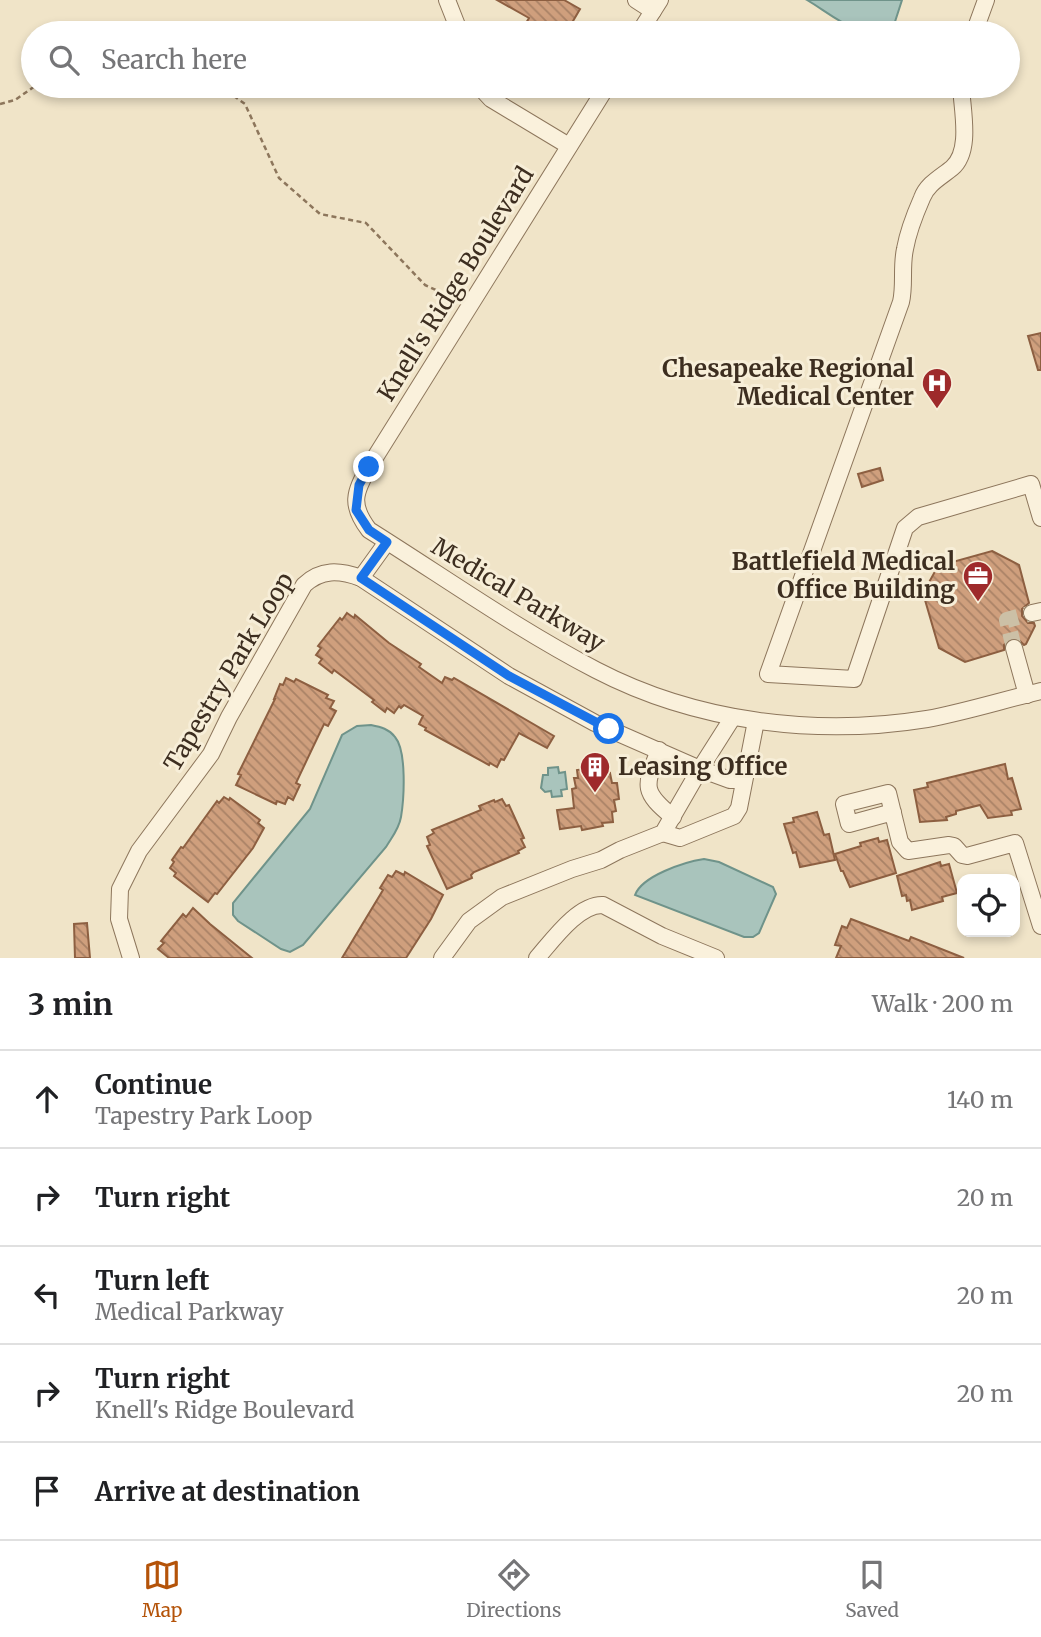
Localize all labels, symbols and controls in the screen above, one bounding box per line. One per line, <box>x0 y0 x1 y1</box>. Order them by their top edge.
search box <box>21 21 1020 98</box>
icon: search <box>45 41 83 79</box>
text: Search here <box>101 43 247 76</box>
street label: Knell's Ridge Boulevard <box>371 161 540 407</box>
place label: Chesapeake Regional Medical Center <box>662 353 914 412</box>
hospital icon: Chesapeake Regional Medical Center <box>920 366 954 410</box>
route end <box>353 451 384 482</box>
street label: Medical Parkway <box>426 531 611 659</box>
place label: Battlefield Medical Office Building <box>731 546 955 605</box>
office icon: Battlefield Medical Office Building <box>961 559 995 603</box>
street label: Tapestry Park Loop <box>157 567 300 777</box>
route start <box>593 713 624 744</box>
building icon: Leasing Office <box>578 750 612 794</box>
place label: Leasing Office <box>618 751 788 782</box>
map controls <box>957 874 1020 937</box>
button: locate <box>957 874 1020 937</box>
text: 3 min <box>28 985 113 1023</box>
text: Walk · 200 m <box>872 989 1013 1018</box>
text: Continue <box>95 1068 212 1101</box>
icon: ahead <box>28 1080 66 1118</box>
text: 140 m <box>947 1085 1013 1114</box>
text: Tapestry Park Loop <box>95 1101 312 1130</box>
icon: right <box>28 1178 66 1216</box>
text: Turn right <box>95 1181 230 1214</box>
text: 20 m <box>957 1183 1013 1212</box>
text: Turn left <box>95 1264 209 1297</box>
icon: left <box>28 1276 66 1314</box>
text: 20 m <box>957 1281 1013 1310</box>
text: Medical Parkway <box>95 1297 284 1326</box>
text: Turn right <box>95 1362 230 1395</box>
icon: right <box>28 1374 66 1412</box>
text: 20 m <box>957 1379 1013 1408</box>
text: Knell's Ridge Boulevard <box>95 1395 354 1424</box>
icon: arrive <box>28 1472 66 1510</box>
text: Arrive at destination <box>95 1475 360 1508</box>
tab: Map <box>142 1556 182 1622</box>
tab: Directions <box>466 1556 561 1622</box>
tab: Saved <box>845 1556 899 1622</box>

